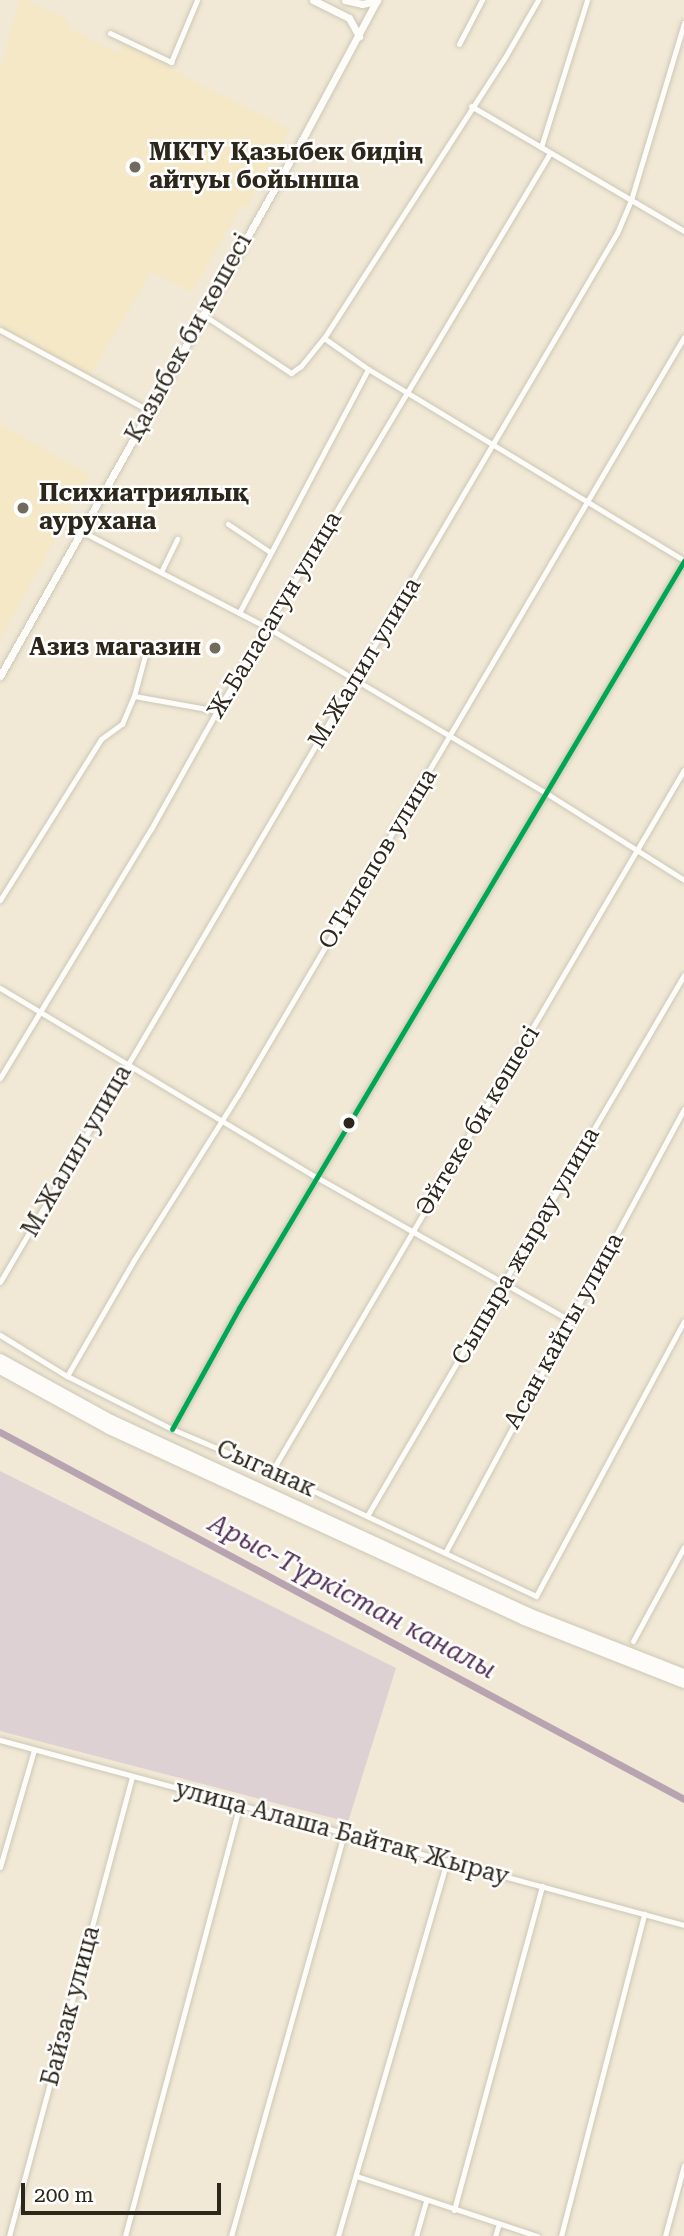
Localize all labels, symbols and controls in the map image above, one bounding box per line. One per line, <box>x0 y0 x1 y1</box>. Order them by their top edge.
place label: МКТУ Қазыбек бидің айтуы бойынша <box>149 139 423 195</box>
marker: МКТУ Қазыбек бидің айтуы бойынша <box>127 159 143 175</box>
street label: Қазыбек би көшесі <box>120 229 258 447</box>
place label: Психиатриялық аурухана <box>39 480 249 536</box>
marker: Психиатриялық аурухана <box>13 498 33 518</box>
street label: Ж.Баласагун улица <box>202 506 348 724</box>
street label: М.Жалил улица <box>303 573 427 753</box>
place label: Азиз магазин <box>29 634 201 662</box>
marker: Азиз магазин <box>207 640 223 656</box>
street label: О.Тилепов улица <box>313 764 443 954</box>
street label: Әйтеке би көшесі <box>410 1021 546 1221</box>
street label: М.Жалил улица <box>16 1060 138 1242</box>
unlabelled marker <box>342 1116 356 1130</box>
street label: Сыпыра жырау улица <box>446 1122 606 1370</box>
street label: Асан кайгы улица <box>498 1228 630 1434</box>
street label: Сыганак <box>212 1434 320 1504</box>
water label: Арыс-Түркістан каналы <box>203 1508 501 1686</box>
street label: улица Алаша Байтақ Жырау <box>172 1775 512 1891</box>
street label: Байзак улица <box>36 1923 106 2089</box>
scale bar <box>24 2170 224 2214</box>
text: 200 m <box>34 2183 94 2207</box>

